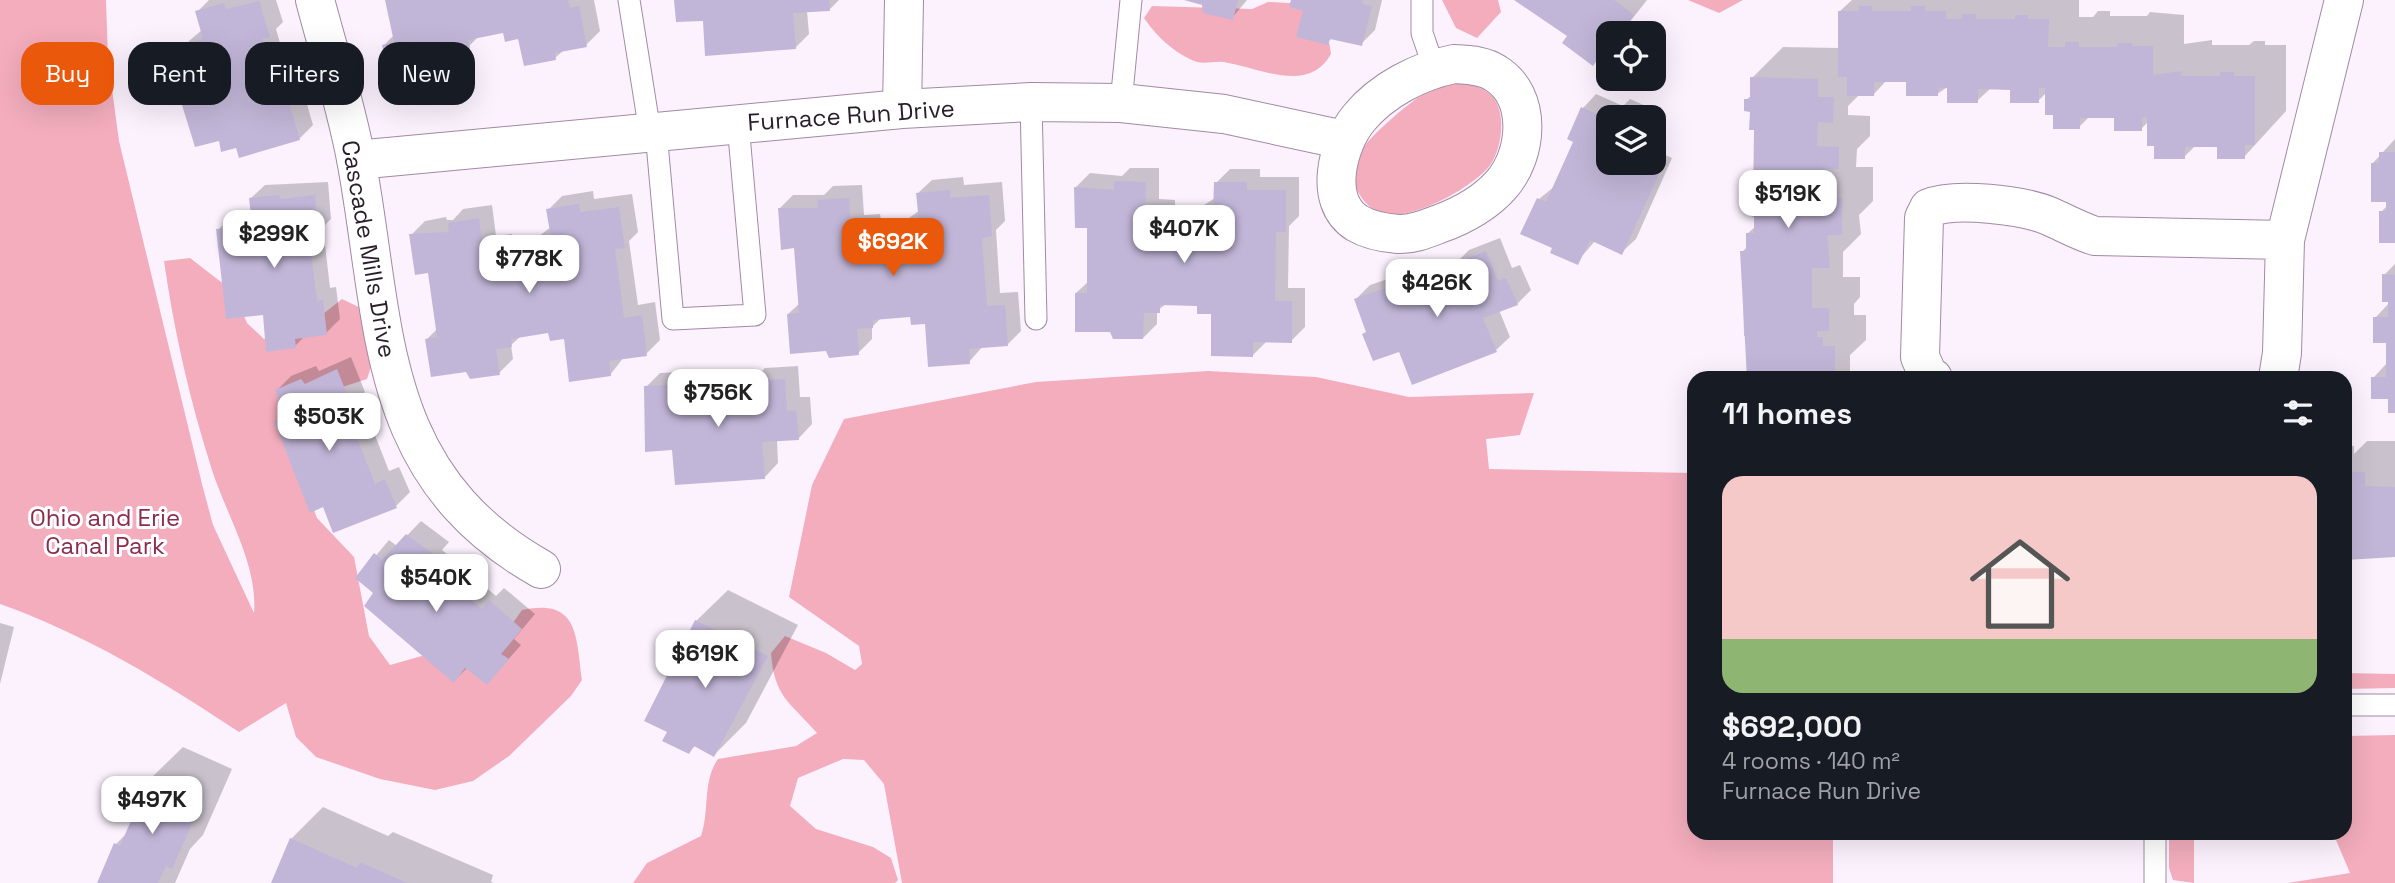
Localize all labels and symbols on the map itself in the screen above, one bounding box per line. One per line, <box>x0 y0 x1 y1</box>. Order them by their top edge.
street label: Furnace Run Drive <box>746 92 956 138</box>
street label: Cascade Mills Drive <box>335 138 403 360</box>
pin: $519K <box>1739 170 1837 230</box>
pin: $407K <box>1135 205 1233 265</box>
pin: $299K <box>225 210 323 270</box>
pin: $692K <box>844 218 942 278</box>
pin: $778K <box>480 236 578 295</box>
pin: $426K <box>1388 260 1486 319</box>
pin: $756K <box>669 370 767 429</box>
pin: $503K <box>280 393 378 453</box>
park label: Ohio and Erie Canal Park <box>30 502 180 561</box>
pin: $540K <box>387 554 485 614</box>
pin: $619K <box>656 630 754 690</box>
pin: $497K <box>103 776 201 836</box>

